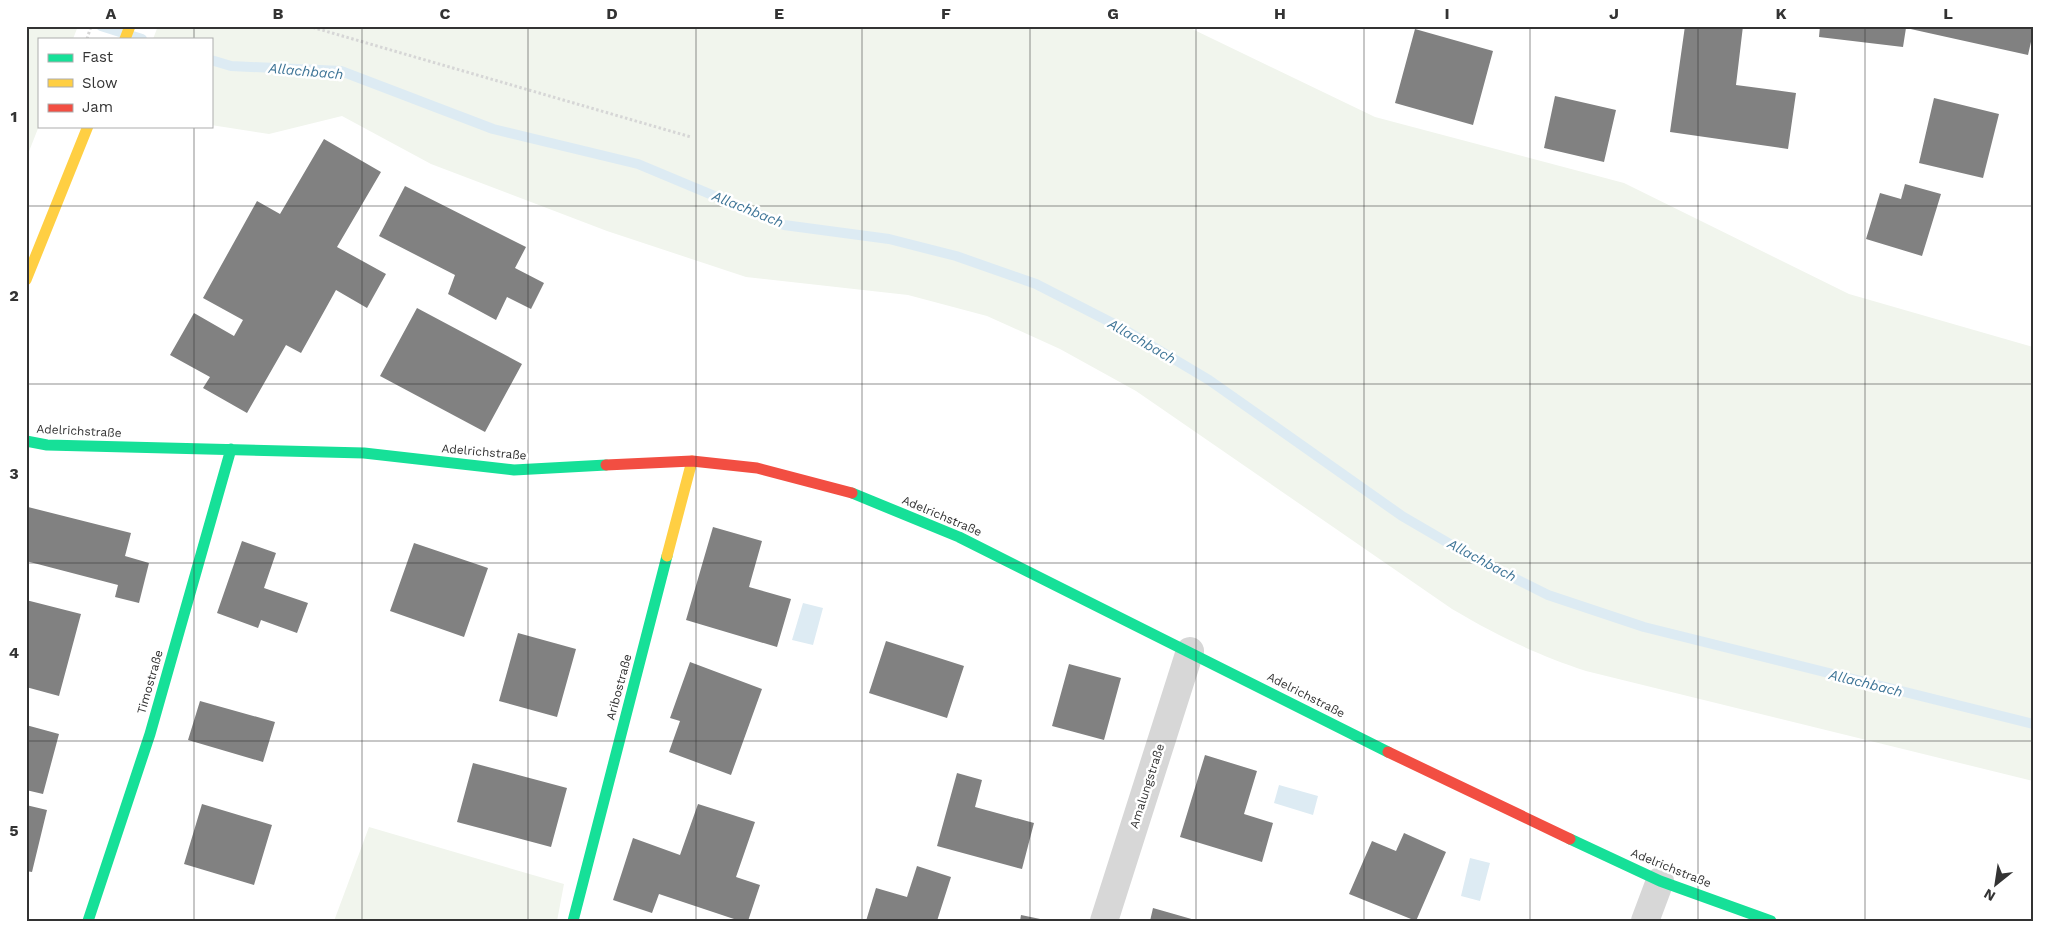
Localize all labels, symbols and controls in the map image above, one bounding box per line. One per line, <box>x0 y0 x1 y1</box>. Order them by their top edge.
text: A <box>106 4 117 23</box>
text: B <box>273 4 284 23</box>
text: C <box>440 4 451 23</box>
text: D <box>606 4 618 23</box>
text: E <box>774 4 784 23</box>
text: F <box>941 4 951 23</box>
text: G <box>1107 4 1119 23</box>
text: H <box>1274 4 1286 23</box>
text: I <box>1444 4 1450 23</box>
text: J <box>1609 4 1619 23</box>
text: K <box>1775 4 1787 23</box>
text: L <box>1943 4 1953 23</box>
legend <box>38 38 212 128</box>
text: Fast <box>82 48 114 66</box>
water label: Allachbach <box>267 60 344 82</box>
text: Slow <box>82 74 118 92</box>
text: Jam <box>82 98 113 116</box>
text: 1 <box>11 107 17 126</box>
water label: Allachbach <box>709 187 786 230</box>
text: 2 <box>9 286 19 305</box>
water label: Allachbach <box>1105 315 1179 367</box>
street label: Adelrichstraße <box>36 422 122 440</box>
street label: Adelrichstraße <box>441 441 527 463</box>
text: 3 <box>9 464 19 483</box>
street label: Adelrichstraße <box>900 493 984 539</box>
water label: Allachbach <box>1444 535 1519 585</box>
text: 4 <box>9 643 19 662</box>
street label: Timostraße <box>134 648 166 716</box>
street label: Aribostraße <box>603 652 635 722</box>
water label: Allachbach <box>1827 666 1904 700</box>
street label: Adelrichstraße <box>1265 669 1347 721</box>
street label: Amalungstraße <box>1127 742 1167 830</box>
text: 5 <box>9 821 19 840</box>
street label: Adelrichstraße <box>1629 846 1713 891</box>
north arrow <box>1972 860 2022 910</box>
text: N <box>1981 886 1998 905</box>

